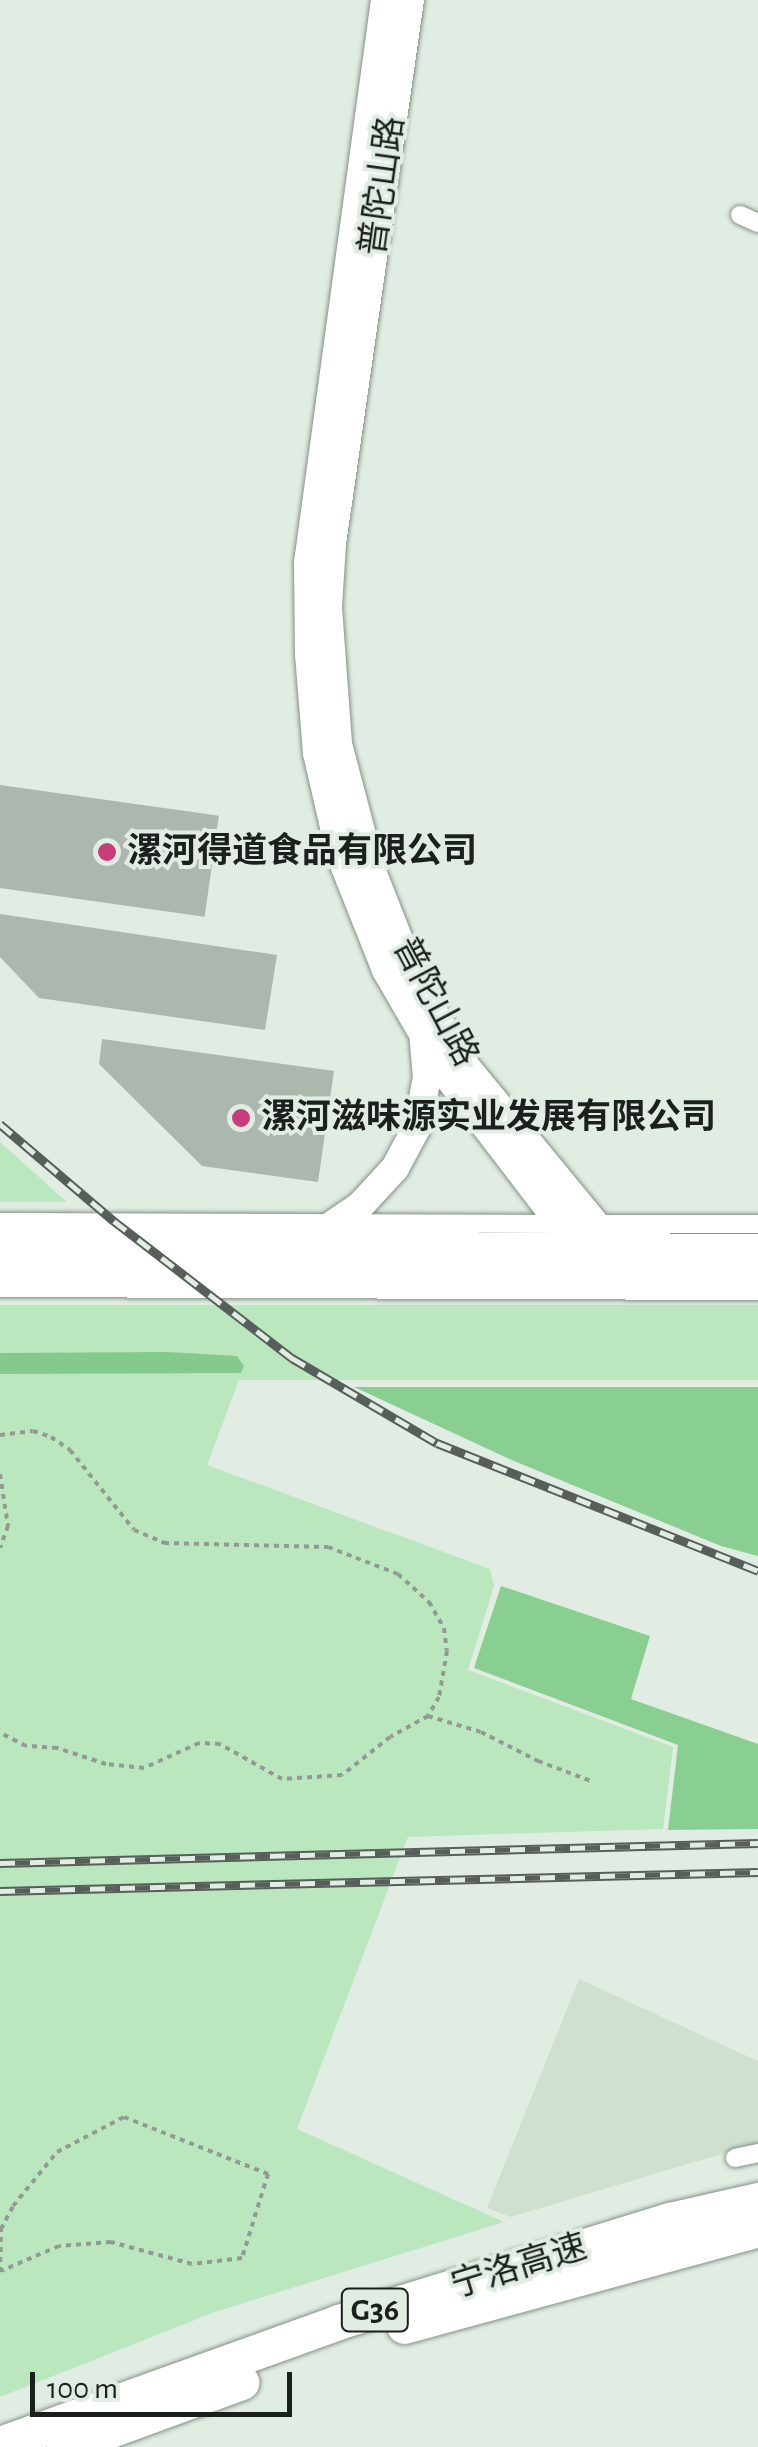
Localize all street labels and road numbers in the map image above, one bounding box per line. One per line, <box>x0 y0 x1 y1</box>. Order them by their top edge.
street label: 普陀山路 <box>352 114 414 258</box>
street label: 普陀山路 <box>384 930 486 1074</box>
street label: 宁洛高速 <box>446 2226 592 2308</box>
road number: G36 <box>340 2283 410 2337</box>

